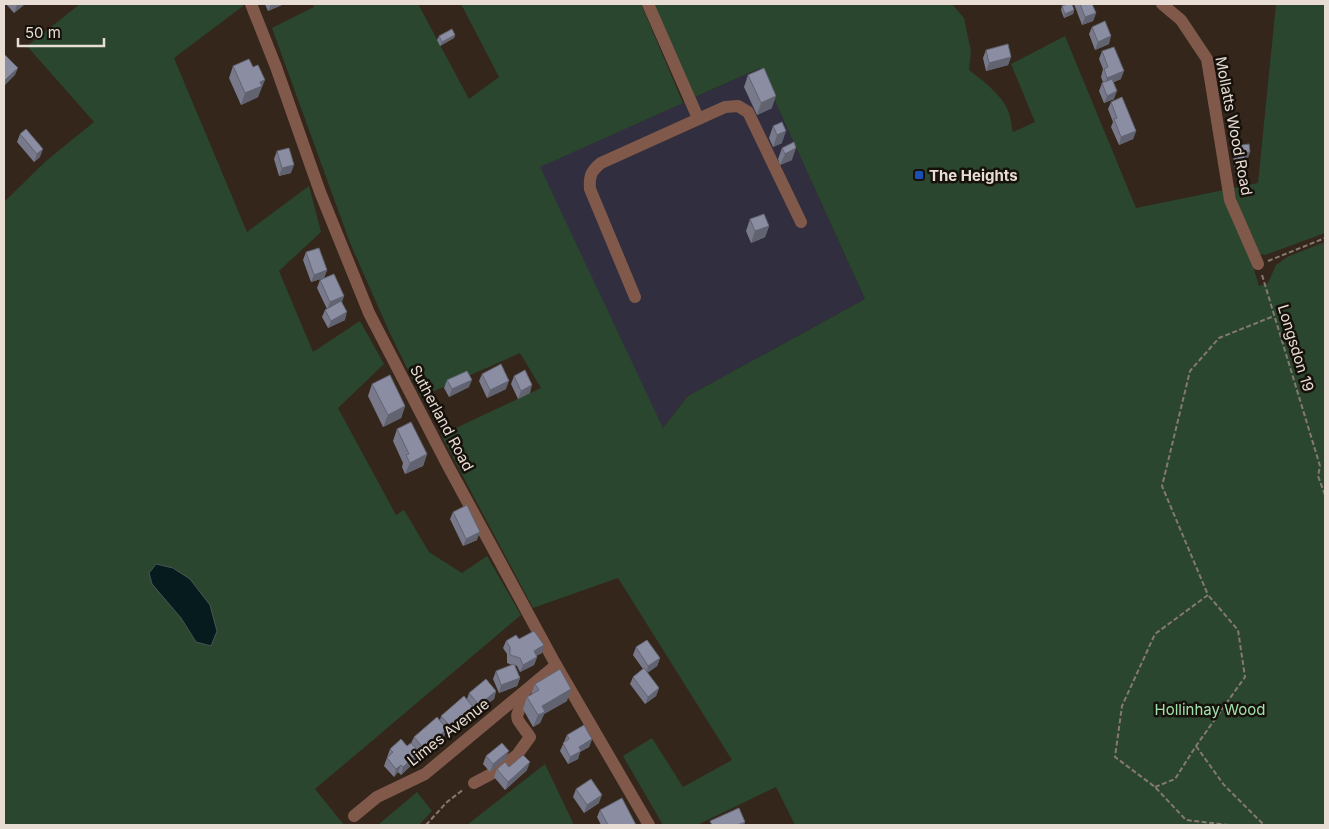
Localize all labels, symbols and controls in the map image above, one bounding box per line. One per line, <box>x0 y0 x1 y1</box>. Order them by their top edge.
scale bar <box>18 15 104 47</box>
text: 50 m <box>25 23 61 42</box>
street label: Mollatts Wood Road <box>1211 55 1257 197</box>
place label: The Heights <box>929 166 1018 185</box>
marker: The Heights <box>913 169 925 181</box>
street label: Longsdon 19 <box>1274 302 1318 394</box>
street label: Sutherland Road <box>406 362 478 474</box>
street label: Limes Avenue <box>403 694 493 770</box>
park label: Hollinhay Wood <box>1155 700 1265 719</box>

